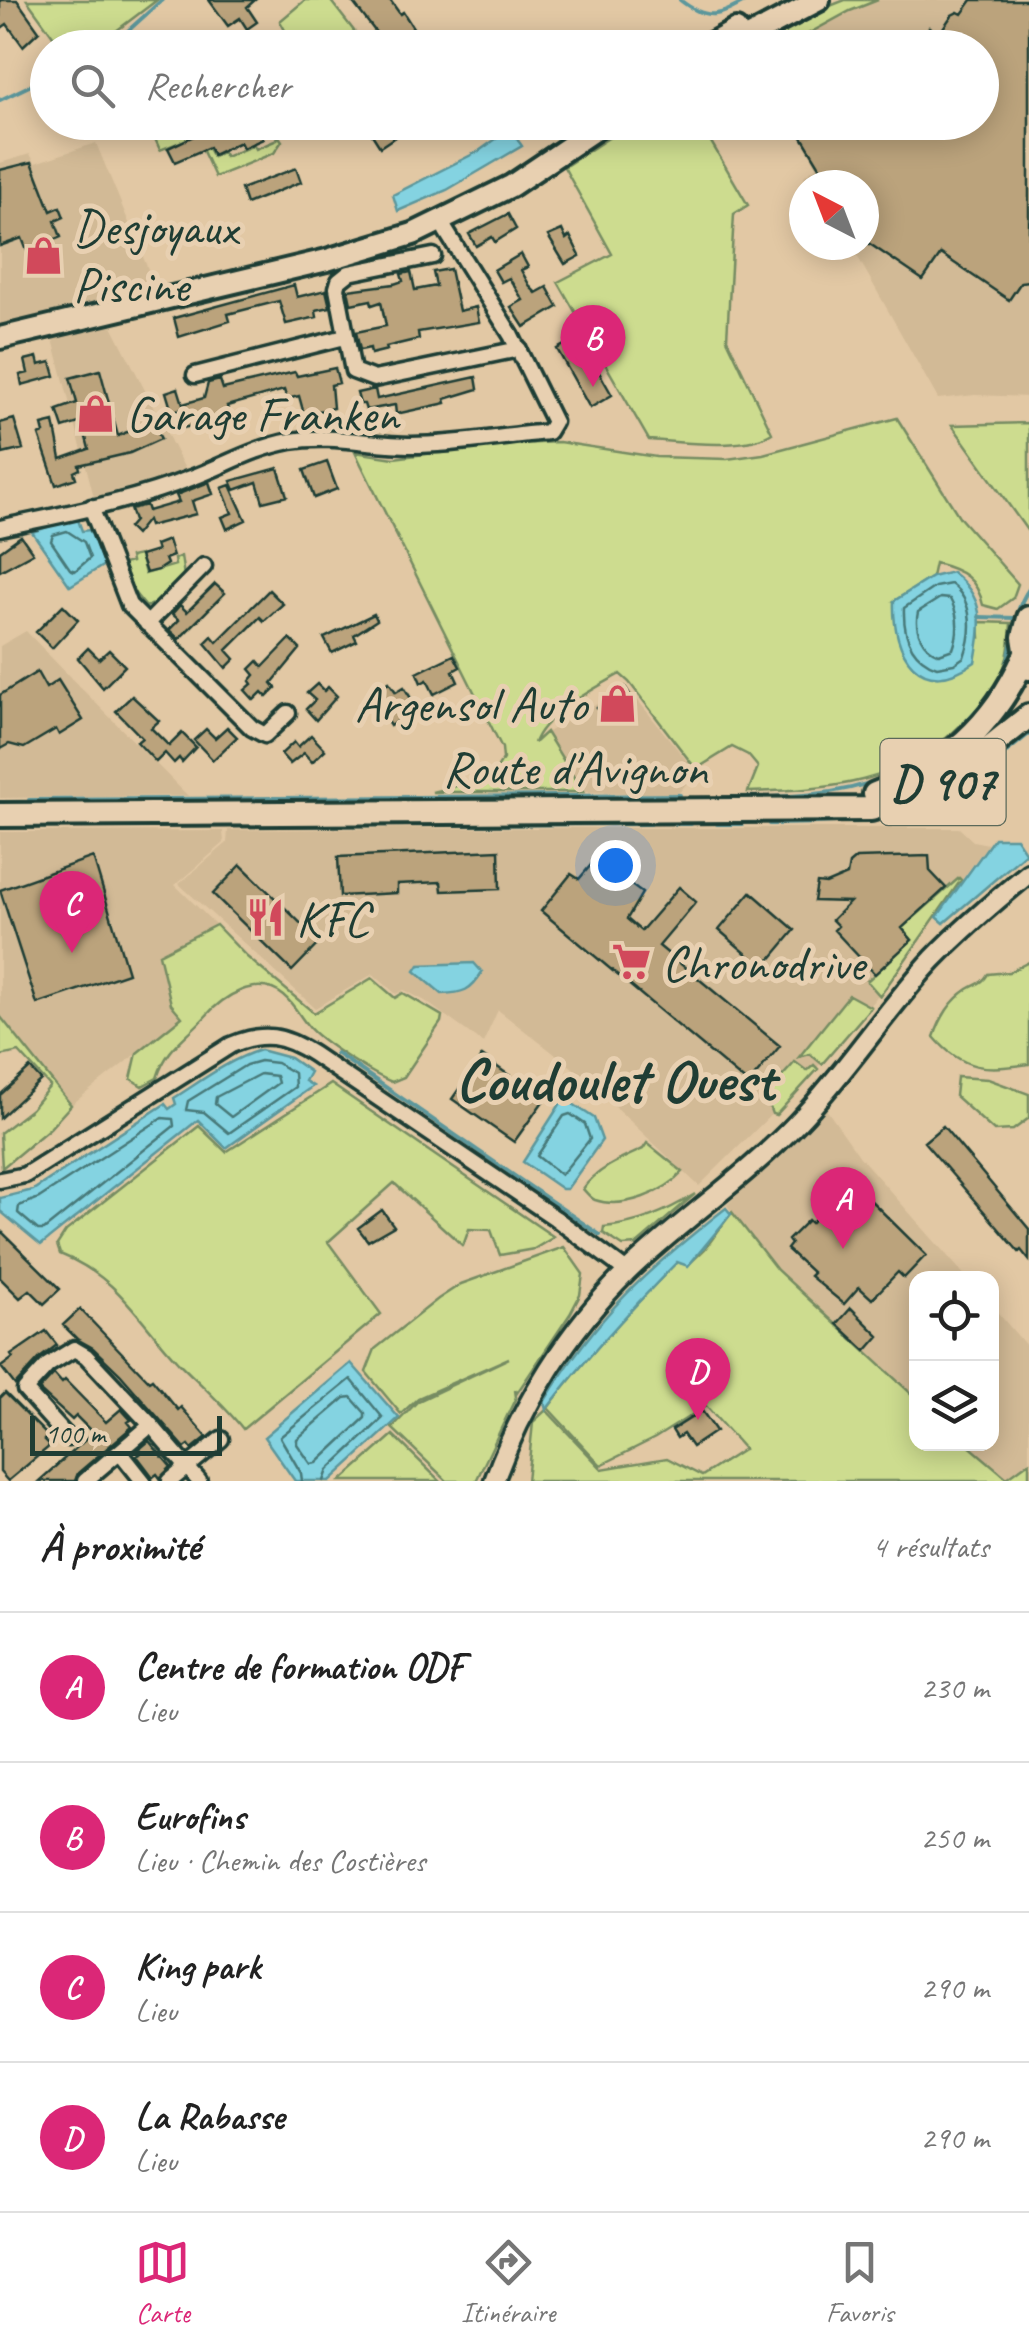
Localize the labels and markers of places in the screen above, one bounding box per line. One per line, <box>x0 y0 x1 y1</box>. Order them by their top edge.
place label: Desjoyaux Piscine <box>73 196 241 317</box>
shop icon: Desjoyaux Piscine <box>22 234 64 276</box>
pin: B <box>560 304 626 387</box>
place label: Garage Franken <box>126 383 401 446</box>
shop icon: Garage Franken <box>75 392 117 434</box>
place label: Argensol Auto <box>355 673 589 736</box>
shop icon: Argensol Auto <box>596 682 638 724</box>
pin: C <box>40 870 104 953</box>
place label: KFC <box>296 888 375 951</box>
restaurant icon: KFC <box>245 897 287 939</box>
place label: Chronodrive <box>662 932 868 995</box>
supermarket icon: Chronodrive <box>611 941 653 983</box>
pin: A <box>810 1166 876 1249</box>
pin: D <box>666 1338 730 1420</box>

